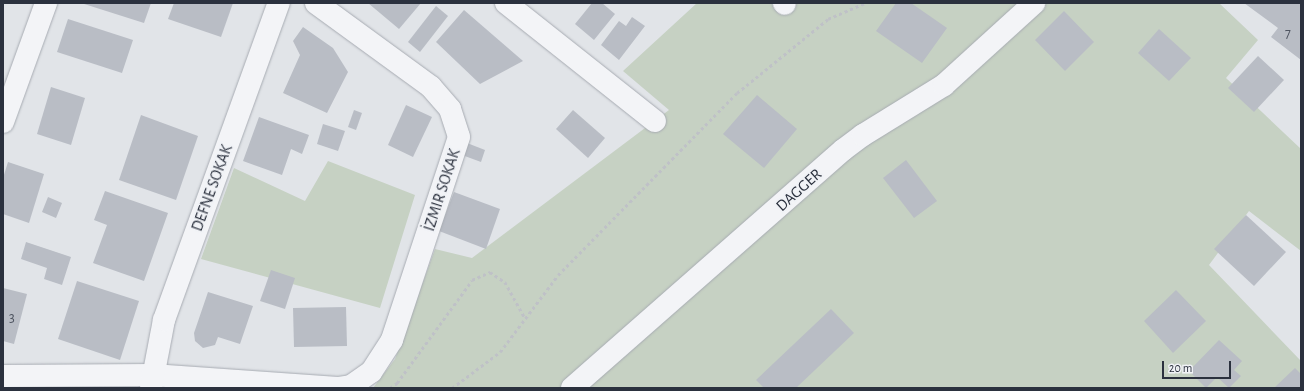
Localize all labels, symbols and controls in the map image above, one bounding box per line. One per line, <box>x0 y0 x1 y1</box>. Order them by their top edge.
house number: 7 <box>1285 25 1291 41</box>
street label: DEFNE SOKAK <box>187 142 237 234</box>
street label: İZMIR SOKAK <box>420 146 464 234</box>
street label: DAGGER <box>772 164 826 216</box>
house number: 3 <box>9 310 15 326</box>
scale bar <box>1164 353 1233 379</box>
text: 20 m <box>1169 362 1192 374</box>

